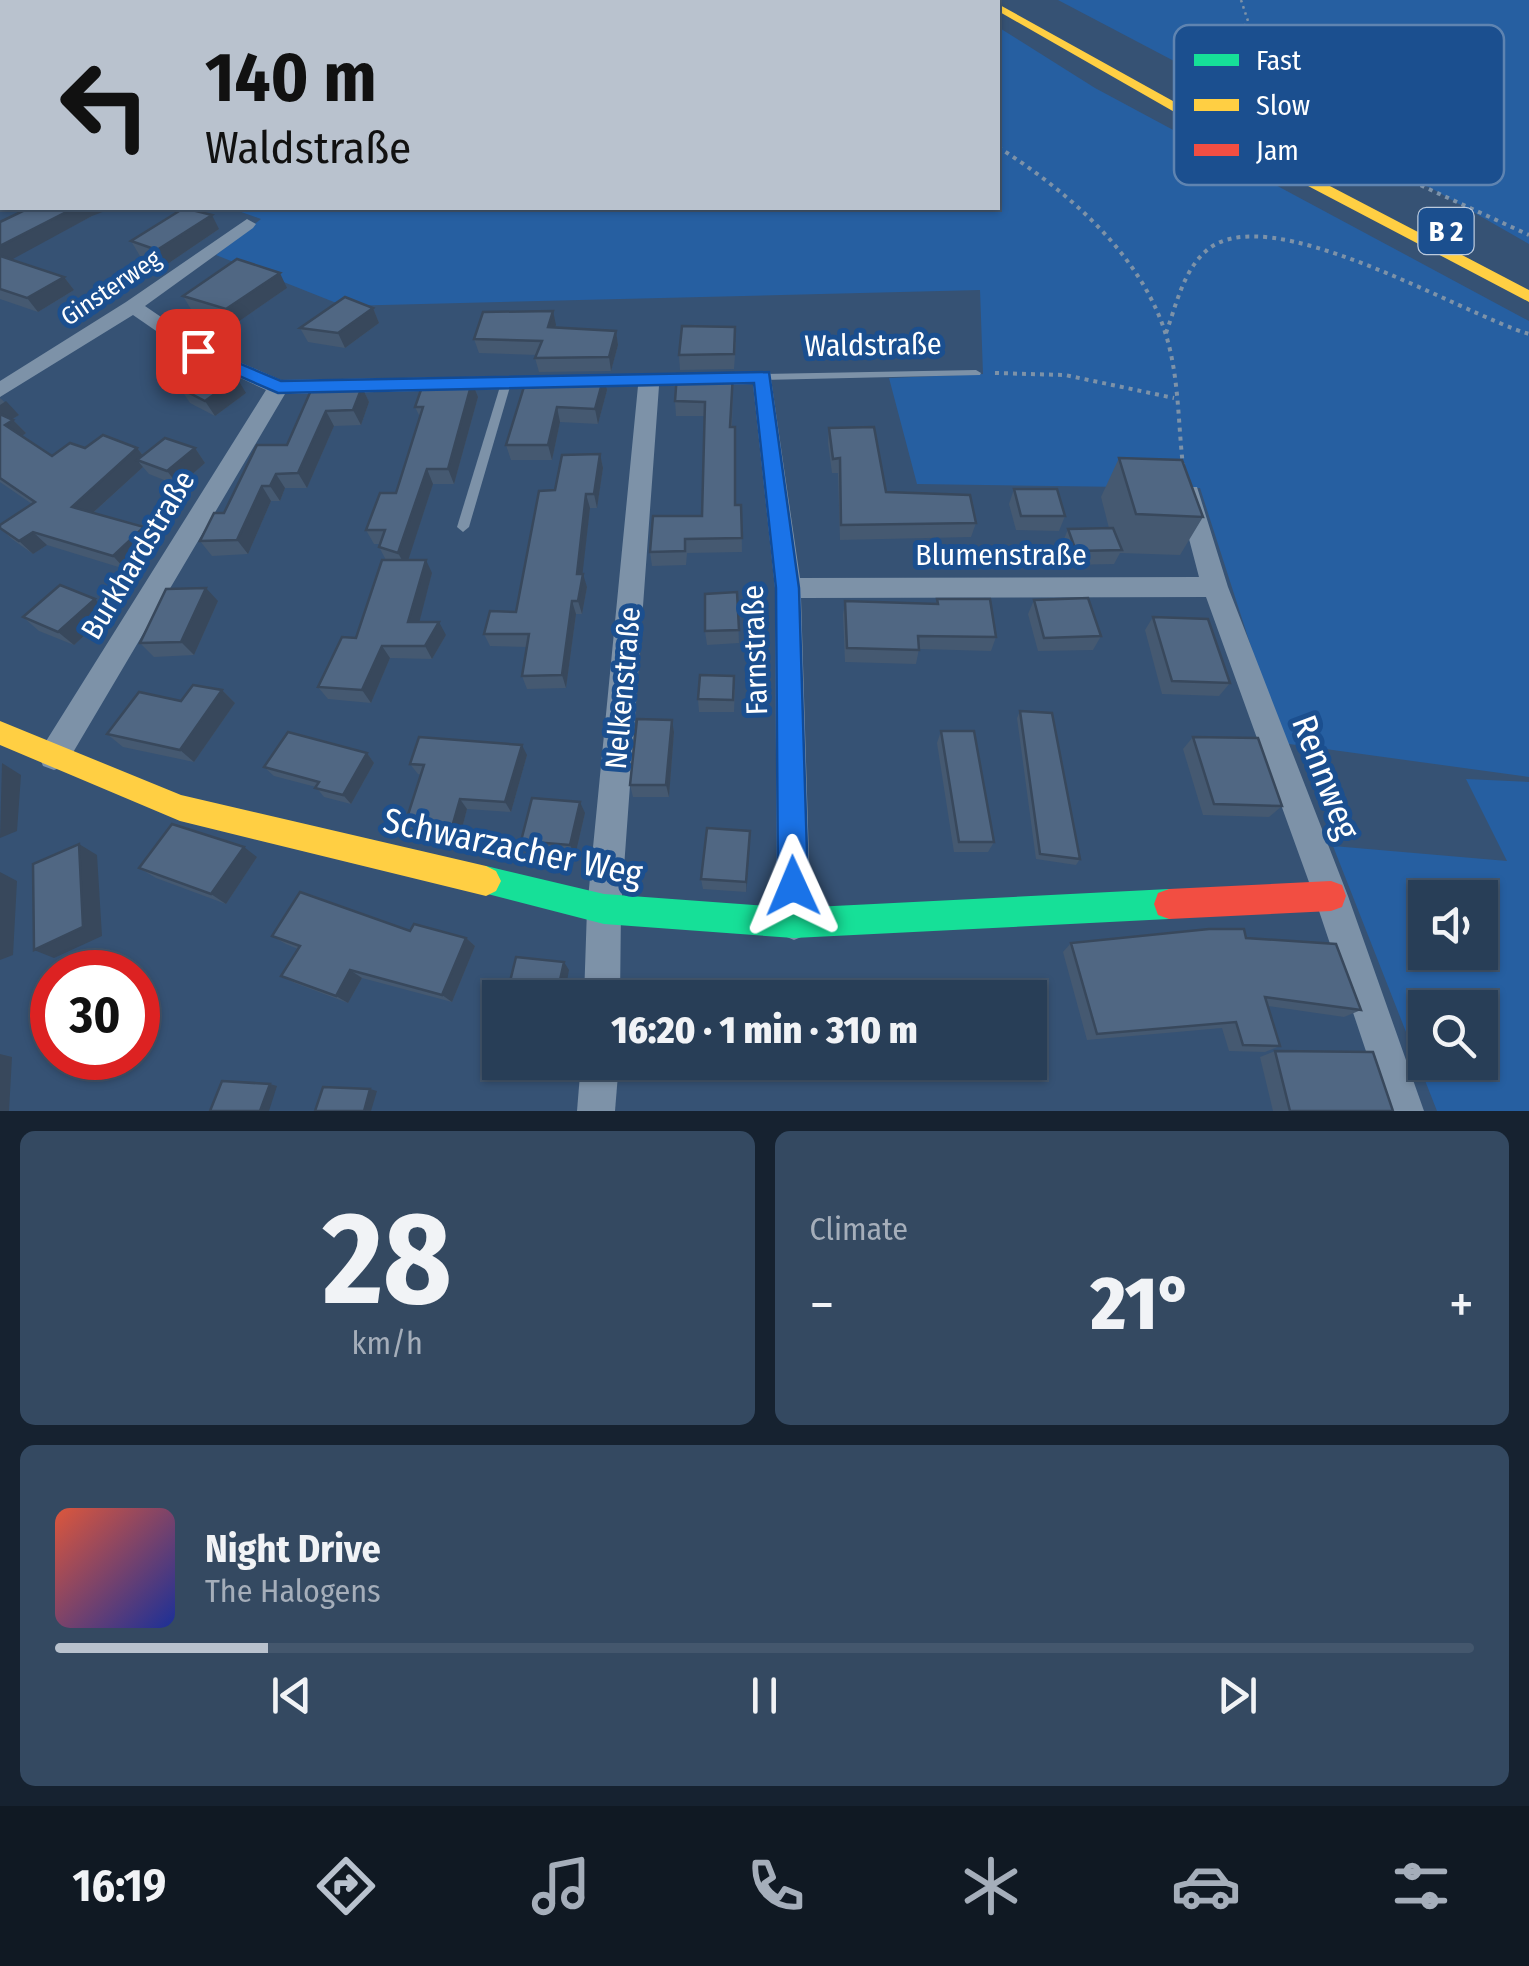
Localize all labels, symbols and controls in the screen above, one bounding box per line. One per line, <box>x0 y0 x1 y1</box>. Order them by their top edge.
legend <box>1174 25 1504 185</box>
text: 140 m <box>205 36 377 120</box>
icon: left <box>40 40 170 170</box>
text: Fast <box>1256 44 1302 77</box>
text: Slow <box>1256 89 1310 122</box>
text: Waldstraße <box>205 121 411 175</box>
text: Jam <box>1256 134 1299 167</box>
road number: B 2 <box>1418 208 1474 254</box>
street label: Ginsterweg <box>55 244 167 332</box>
pin <box>156 309 241 394</box>
icon: arrive <box>171 324 226 379</box>
street label: Waldstraße <box>804 326 942 364</box>
street label: Burkhardstraße <box>74 464 202 646</box>
street label: Blumenstraße <box>915 537 1087 573</box>
street label: Farnstraße <box>735 584 775 716</box>
street label: Nelkenstraße <box>598 605 648 771</box>
street label: Rennweg <box>1283 709 1369 845</box>
street label: Schwarzacher Weg <box>380 799 647 895</box>
position arrow <box>741 834 845 938</box>
map controls <box>1408 880 1498 1080</box>
button: sound <box>1408 880 1498 970</box>
speed limit sign: 30 <box>30 950 160 1080</box>
button: search <box>1408 990 1498 1080</box>
text: 16:20 · 1 min · 310 m <box>611 1007 918 1053</box>
text: 28 <box>323 1181 452 1337</box>
text: Climate <box>810 1210 908 1248</box>
text: 21° <box>1091 1259 1192 1349</box>
text: − <box>810 1272 834 1338</box>
text: + <box>1449 1272 1474 1338</box>
text: km/h <box>352 1324 423 1362</box>
text: Night Drive <box>205 1526 381 1572</box>
text: The Halogens <box>205 1572 381 1610</box>
icon: previous <box>264 1668 319 1723</box>
icon: pause <box>737 1668 792 1723</box>
icon: next <box>1210 1668 1265 1723</box>
icon: directions <box>311 1851 381 1921</box>
icon: music <box>526 1851 596 1921</box>
icon: phone <box>741 1851 811 1921</box>
icon: climate <box>956 1851 1026 1921</box>
icon: car <box>1171 1851 1241 1921</box>
icon: filters <box>1386 1851 1456 1921</box>
text: 16:19 <box>73 1859 166 1913</box>

